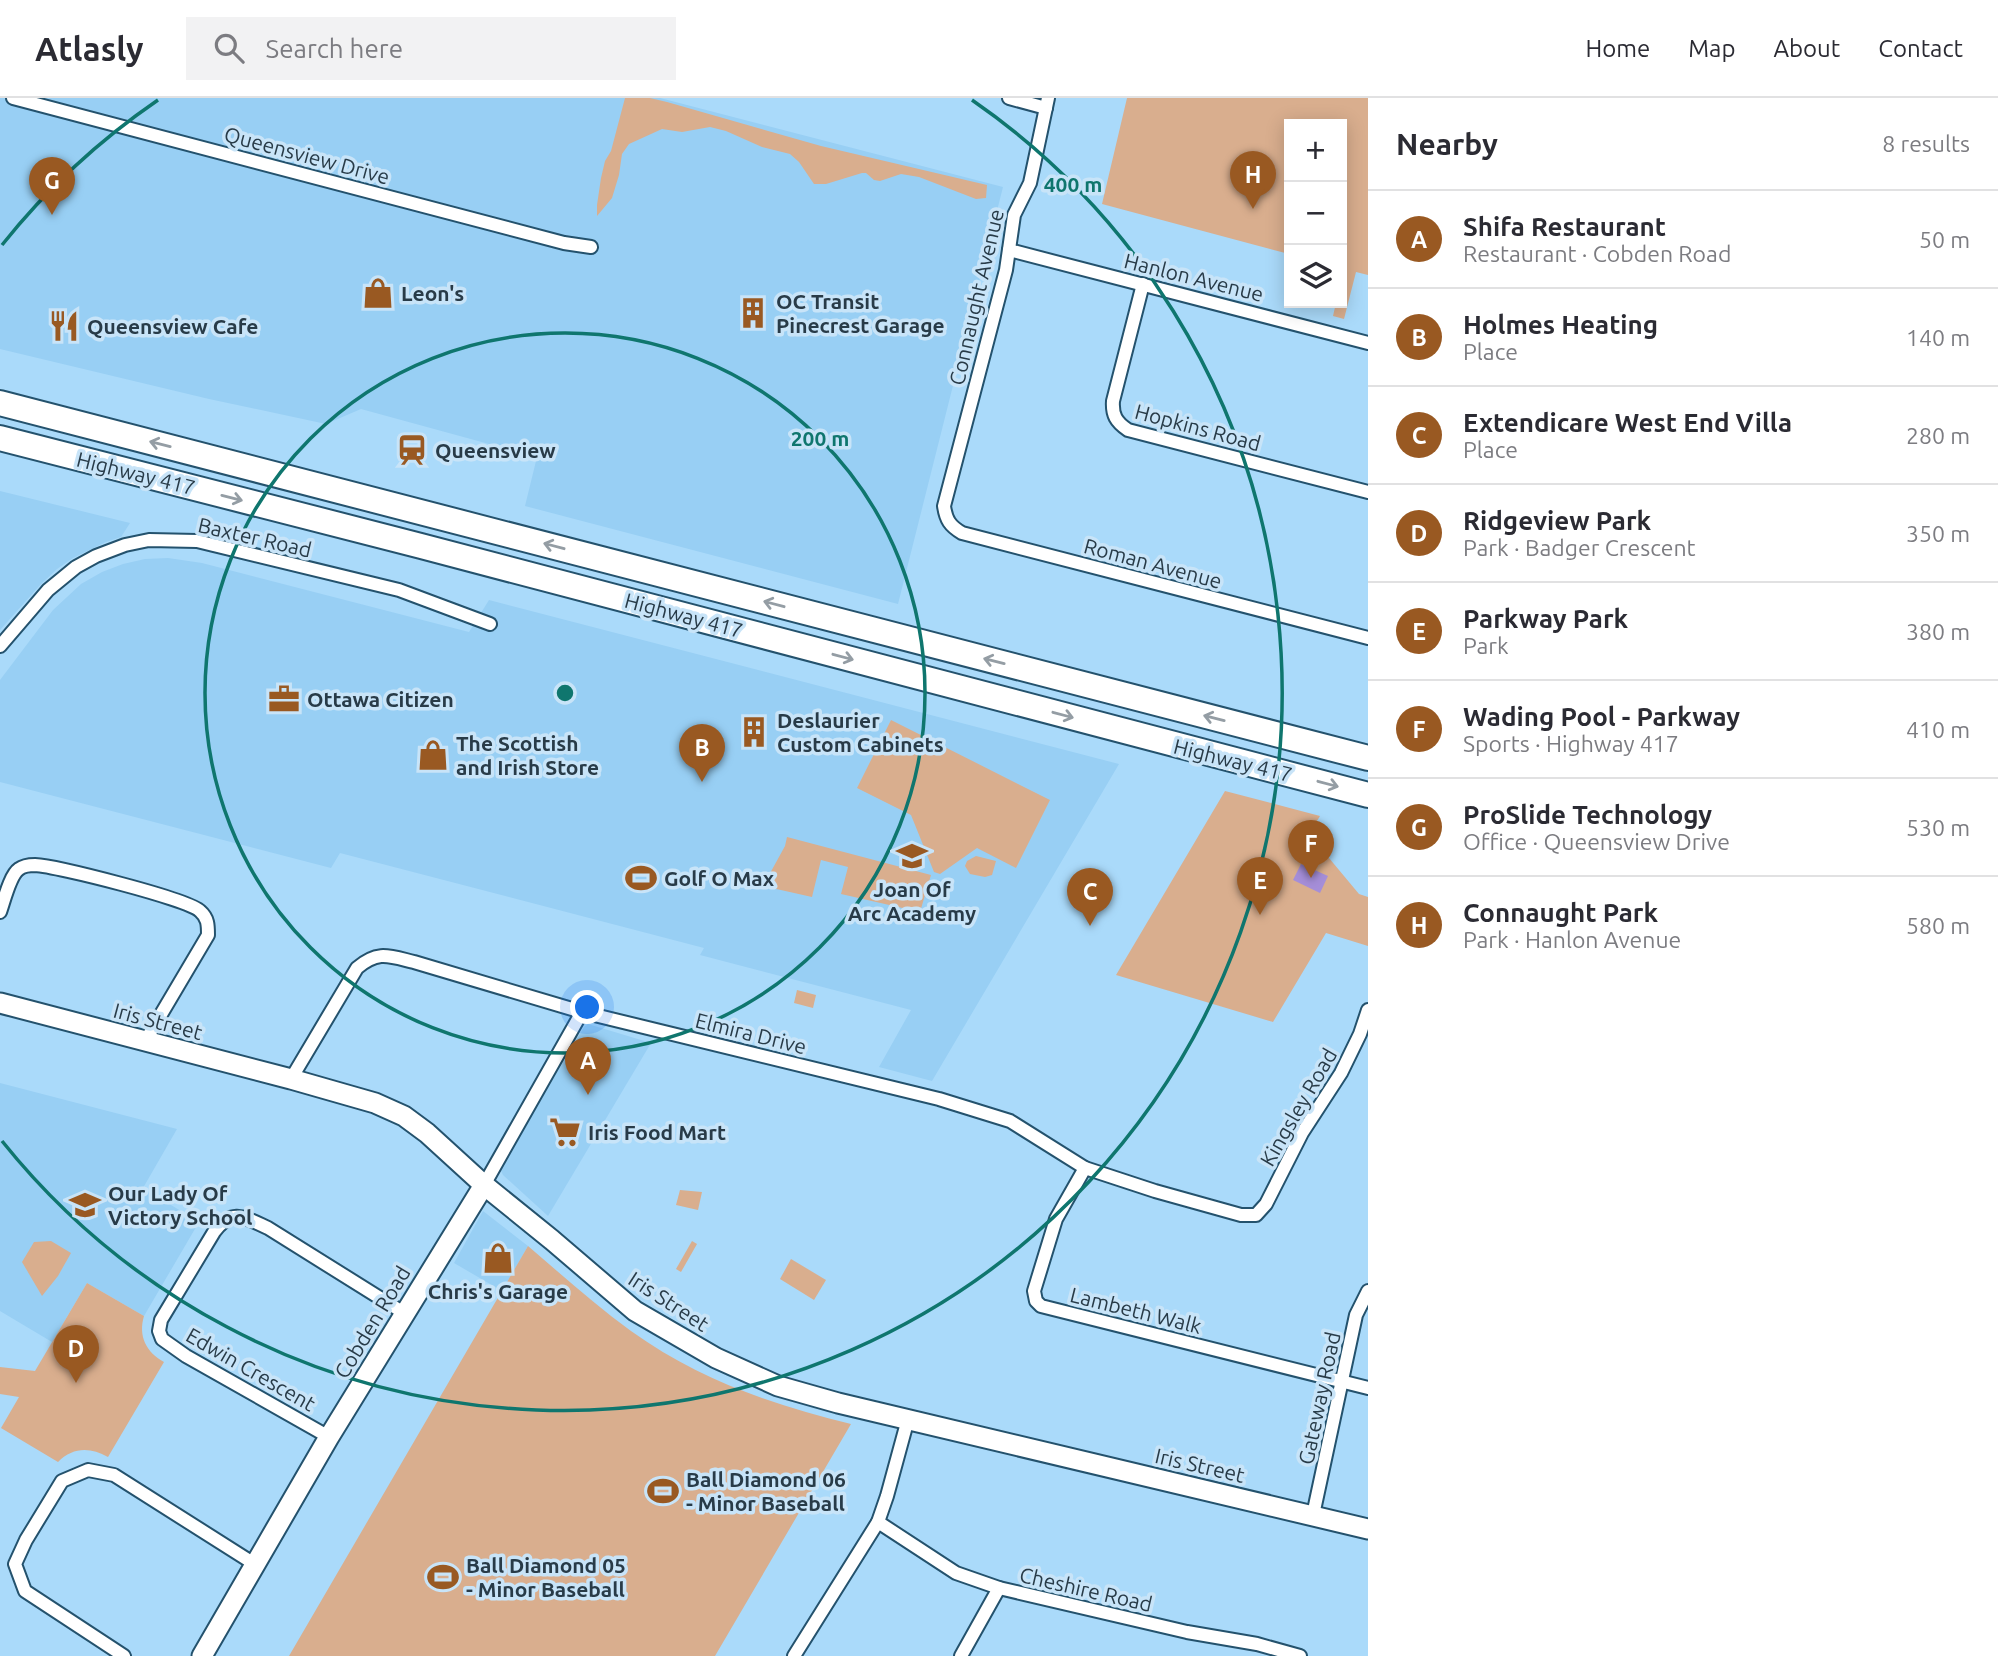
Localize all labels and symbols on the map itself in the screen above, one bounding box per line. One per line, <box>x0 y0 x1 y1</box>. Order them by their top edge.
street label: Queensview Drive <box>222 121 392 189</box>
pin: H <box>1230 151 1276 209</box>
pin: G <box>29 157 75 215</box>
text: 400 m <box>1044 172 1102 196</box>
street label: Connaught Avenue <box>944 207 1008 387</box>
street label: Hanlon Avenue <box>1122 248 1266 306</box>
shop icon: Leon's <box>361 276 395 310</box>
place label: Leon's <box>401 281 464 305</box>
place label: OC Transit Pinecrest Garage <box>776 289 945 337</box>
building icon: OC Transit Pinecrest Garage <box>736 296 770 330</box>
restaurant icon: Queensview Cafe <box>47 309 81 343</box>
place label: Queensview Cafe <box>87 314 258 338</box>
street label: Hopkins Road <box>1132 399 1264 455</box>
text: 200 m <box>791 426 849 450</box>
station icon: Queensview <box>395 433 429 467</box>
one-way arrow <box>149 437 172 450</box>
place label: Queensview <box>435 438 556 462</box>
street label: Highway 417 <box>74 447 198 499</box>
one-way arrow <box>220 492 243 505</box>
street label: Baxter Road <box>196 512 314 562</box>
street label: Roman Avenue <box>1081 533 1225 593</box>
one-way arrow <box>543 539 565 552</box>
street label: Highway 417 <box>622 588 746 642</box>
one-way arrow <box>763 597 785 610</box>
one-way arrow <box>831 651 853 664</box>
one-way arrow <box>983 654 1006 667</box>
centre of rings <box>553 681 577 705</box>
office icon: Ottawa Citizen <box>267 682 301 716</box>
place label: Ottawa Citizen <box>307 687 454 711</box>
place label: Deslaurier Custom Cabinets <box>777 708 944 756</box>
one-way arrow <box>1051 709 1073 722</box>
one-way arrow <box>1203 711 1226 724</box>
building icon: Deslaurier Custom Cabinets <box>737 715 771 749</box>
pin: B <box>679 724 725 782</box>
place label: The Scottish and Irish Store <box>456 731 599 779</box>
street label: Highway 417 <box>1171 734 1295 786</box>
shop icon: The Scottish and Irish Store <box>416 738 450 772</box>
one-way arrow <box>1316 778 1339 791</box>
pin: F <box>1288 820 1334 878</box>
school or university icon: Joan Of Arc Academy <box>895 839 929 873</box>
pin: E <box>1237 857 1283 915</box>
sports icon: Golf O Max <box>624 861 658 895</box>
place label: Golf O Max <box>664 866 775 890</box>
pin: C <box>1067 868 1113 926</box>
place label: Joan Of Arc Academy <box>848 877 976 925</box>
your location <box>570 990 604 1024</box>
street label: Iris Street <box>111 998 205 1044</box>
street label: Elmira Drive <box>693 1008 809 1058</box>
pin: A <box>565 1037 611 1095</box>
street label: Kingsley Road <box>1255 1044 1341 1170</box>
supermarket icon: Iris Food Mart <box>548 1115 582 1149</box>
place label: Iris Food Mart <box>588 1120 726 1144</box>
place label: Our Lady Of Victory School <box>108 1181 252 1229</box>
school or university icon: Our Lady Of Victory School <box>68 1188 102 1222</box>
shop icon: Chris's Garage <box>481 1241 515 1275</box>
street label: Cobden Road <box>329 1262 415 1382</box>
street label: Iris Street <box>624 1266 714 1336</box>
place label: Chris's Garage <box>428 1279 568 1303</box>
street label: Lambeth Walk <box>1068 1282 1205 1338</box>
street label: Edwin Crescent <box>182 1322 320 1416</box>
pin: D <box>53 1325 99 1383</box>
street label: Gateway Road <box>1293 1330 1345 1466</box>
street label: Iris Street <box>1153 1443 1247 1487</box>
place label: Ball Diamond 06 - Minor Baseball <box>686 1467 846 1515</box>
sports icon: Ball Diamond 06 - Minor Baseball <box>646 1474 680 1508</box>
place label: Ball Diamond 05 - Minor Baseball <box>466 1553 626 1601</box>
sports icon: Ball Diamond 05 - Minor Baseball <box>426 1560 460 1594</box>
street label: Cheshire Road <box>1017 1562 1155 1616</box>

